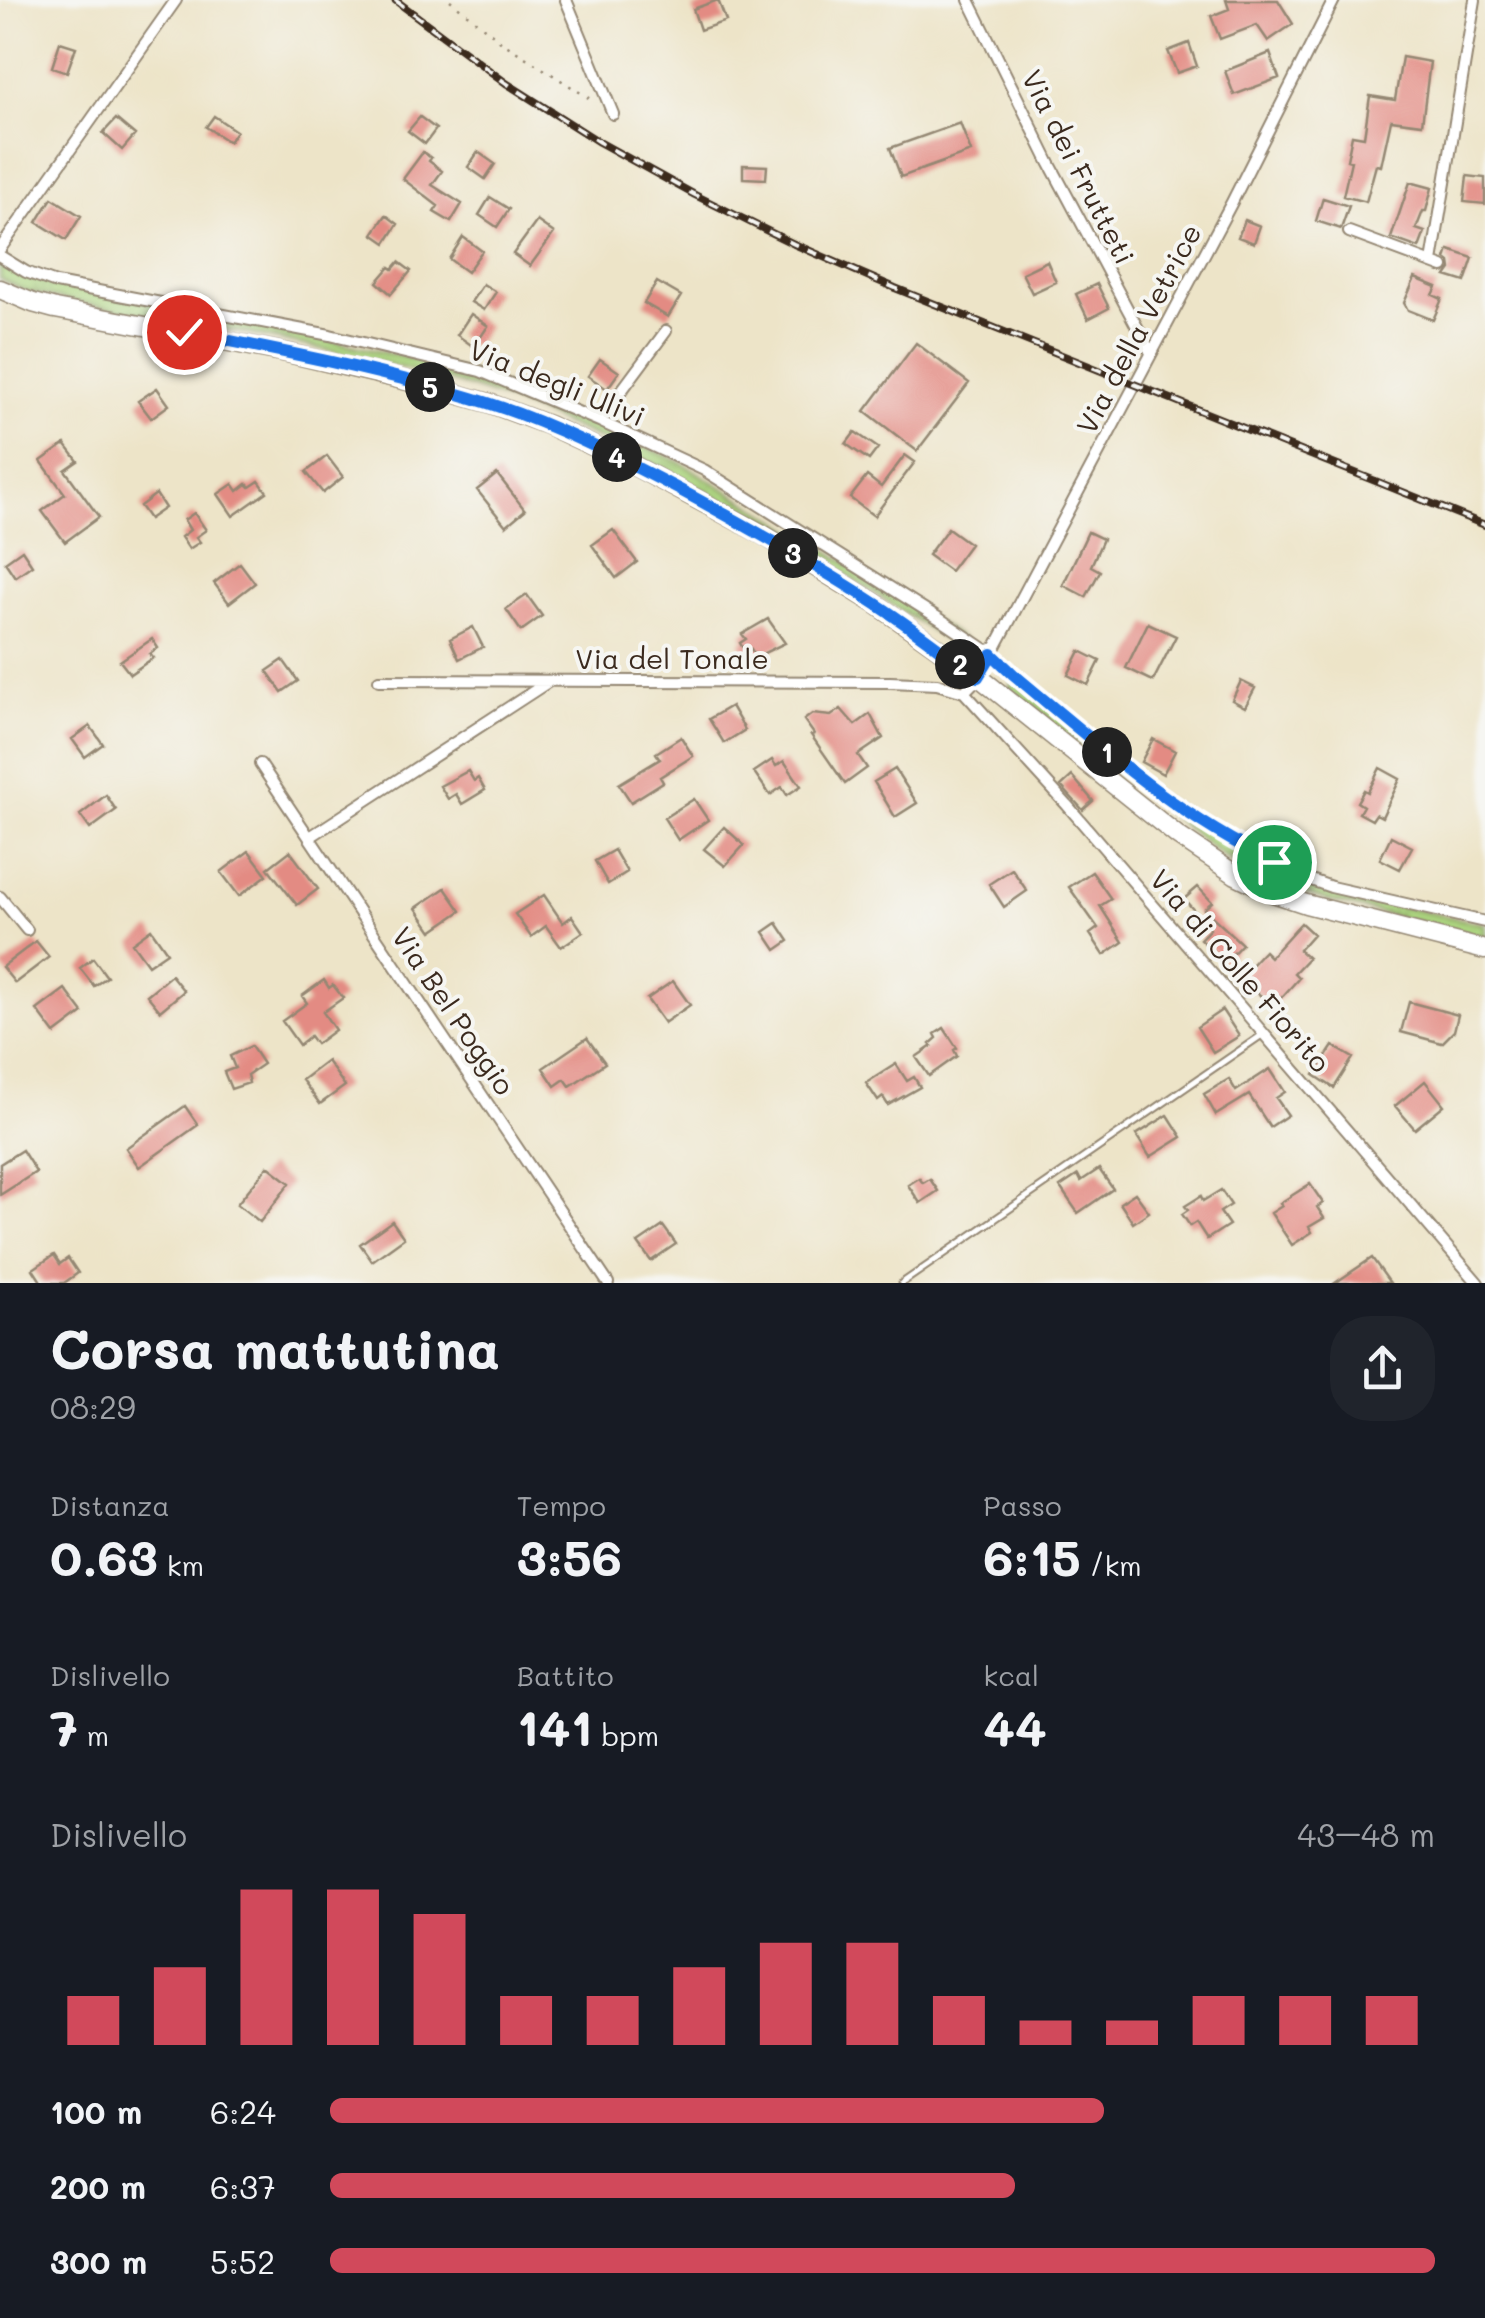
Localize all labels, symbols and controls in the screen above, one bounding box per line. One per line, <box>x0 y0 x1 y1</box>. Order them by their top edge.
street label: Via dei Frutteti <box>1014 63 1143 270</box>
street label: Via della Vetrice <box>1068 217 1209 440</box>
pin <box>142 290 227 375</box>
icon: check <box>157 305 212 360</box>
street label: Via degli Ulivi <box>464 330 651 434</box>
pin: 5 <box>405 362 455 412</box>
text: 5 <box>422 369 438 405</box>
pin: 4 <box>592 432 642 482</box>
text: 4 <box>608 439 626 475</box>
pin: 3 <box>768 528 818 578</box>
text: 3 <box>785 535 801 571</box>
pin: 2 <box>935 639 985 689</box>
street label: Via del Tonale <box>575 640 769 676</box>
text: 2 <box>952 646 968 682</box>
pin: 1 <box>1082 727 1132 777</box>
text: 1 <box>1101 734 1113 770</box>
pin <box>1232 820 1317 905</box>
icon: arrive <box>1247 835 1302 890</box>
street label: Via di Colle Fiorito <box>1143 861 1339 1079</box>
street label: Via Bel Poggio <box>384 920 523 1101</box>
text: Corsa mattutina <box>50 1311 500 1383</box>
button: share <box>1330 1316 1435 1421</box>
text: 08:29 <box>50 1385 136 1427</box>
text: Distanza <box>50 1487 170 1523</box>
text: Tempo <box>517 1487 606 1523</box>
text: Passo <box>983 1487 1062 1523</box>
text: 0.63 <box>50 1523 158 1589</box>
text: 3:56 <box>517 1523 622 1589</box>
text: 6:15 <box>983 1523 1081 1589</box>
text: km <box>158 1547 204 1583</box>
text: /km <box>1081 1547 1142 1583</box>
text: Dislivello <box>50 1657 170 1693</box>
text: Battito <box>517 1657 614 1693</box>
text: kcal <box>983 1657 1039 1693</box>
text: 7 <box>50 1693 78 1759</box>
text: 141 <box>517 1693 593 1759</box>
text: 44 <box>983 1693 1047 1759</box>
text: m <box>78 1717 109 1753</box>
text: bpm <box>593 1717 659 1753</box>
text: Dislivello <box>50 1813 187 1855</box>
text: 43–48 m <box>1297 1813 1435 1855</box>
text: 100 m <box>50 2090 142 2132</box>
text: 6:24 <box>210 2090 276 2132</box>
text: 200 m <box>50 2165 146 2207</box>
text: 6:37 <box>210 2165 276 2207</box>
text: 300 m <box>50 2240 147 2282</box>
text: 5:52 <box>210 2240 275 2282</box>

